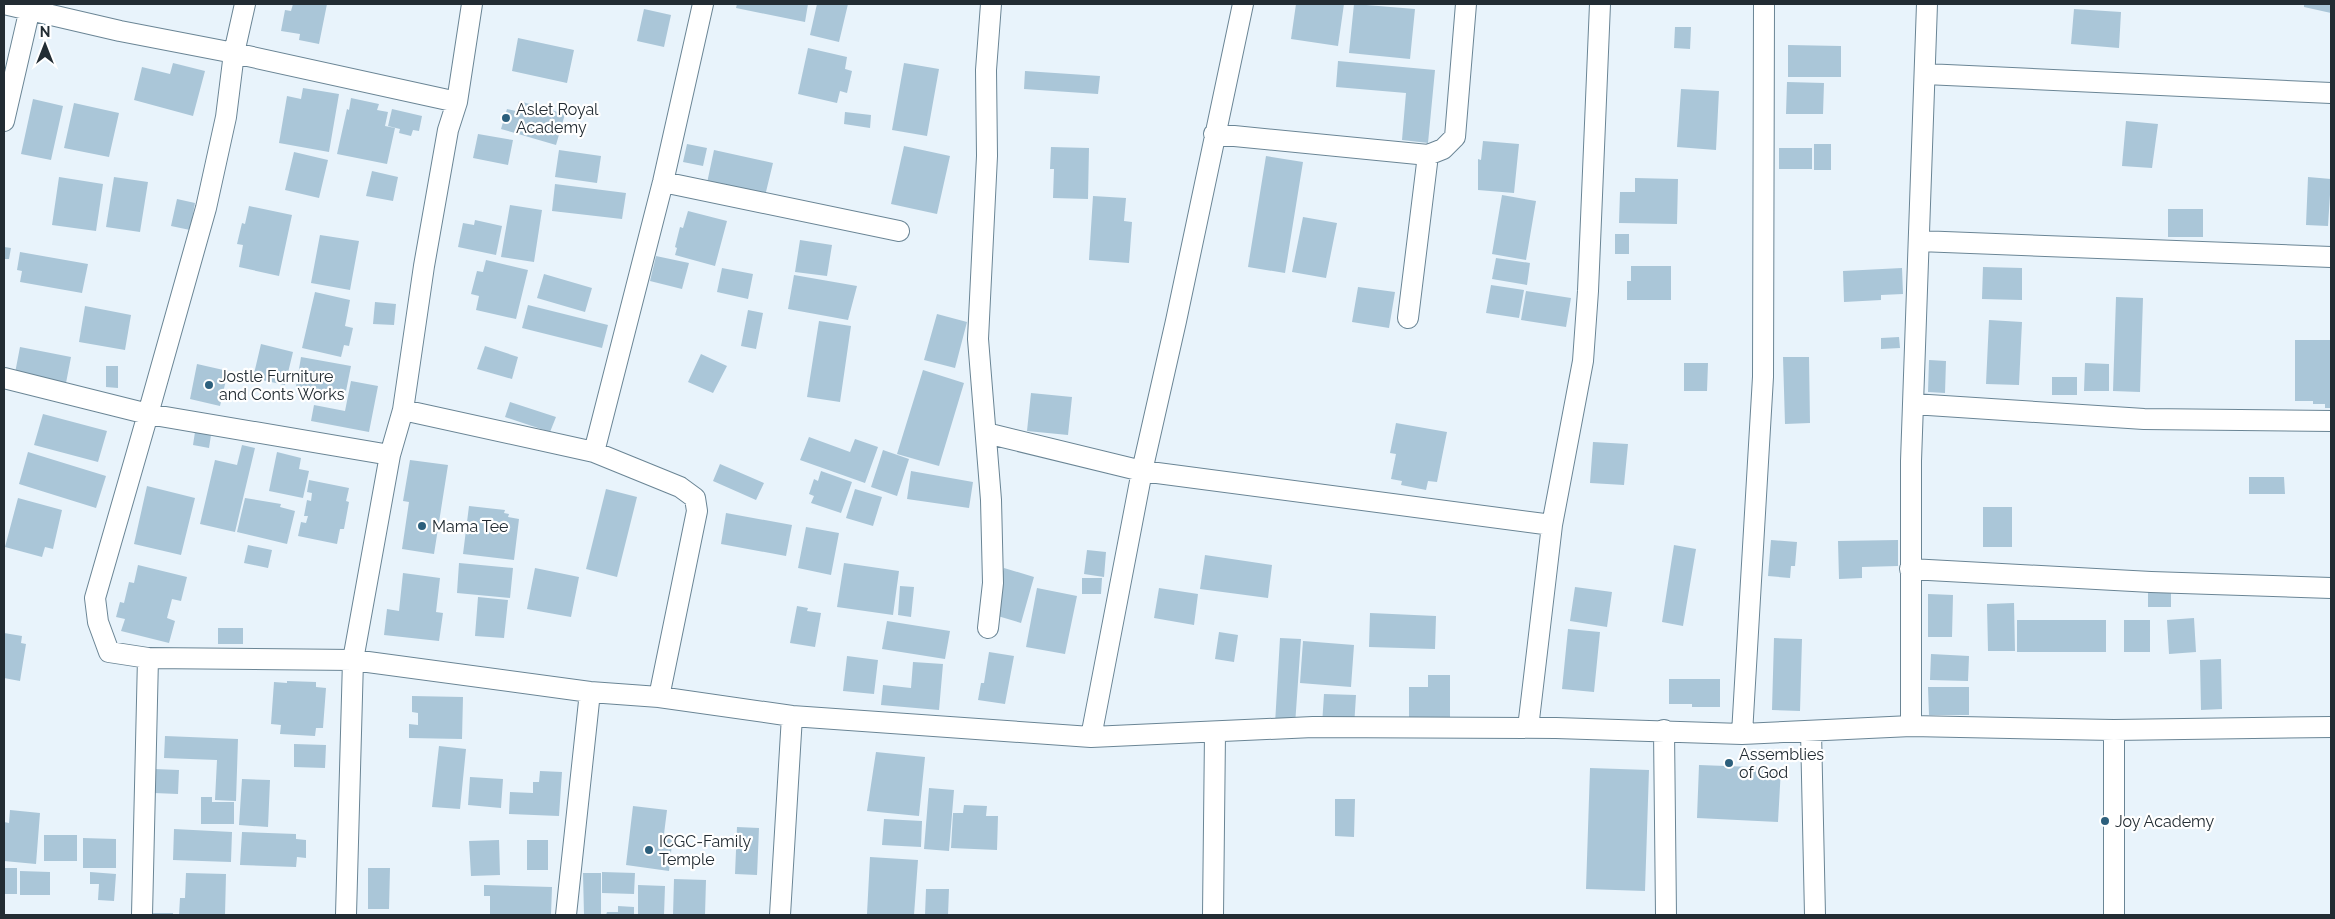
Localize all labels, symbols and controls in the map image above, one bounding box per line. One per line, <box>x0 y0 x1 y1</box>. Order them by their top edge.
north arrow <box>20 20 70 70</box>
text: N <box>40 24 50 40</box>
place label: Aslet Royal Academy <box>516 100 599 137</box>
marker: Aslet Royal Academy <box>500 112 512 124</box>
place label: Jostle Furniture and Conts Works <box>219 367 345 404</box>
marker: Jostle Furniture and Conts Works <box>203 379 215 391</box>
place label: Mama Tee <box>432 517 508 536</box>
marker: Mama Tee <box>416 520 428 532</box>
place label: Assemblies of God <box>1739 745 1824 782</box>
marker: Assemblies of God <box>1723 757 1735 769</box>
place label: Joy Academy <box>2115 812 2215 831</box>
marker: Joy Academy <box>2099 815 2111 827</box>
place label: ICGC-Family Temple <box>659 832 751 869</box>
marker: ICGC-Family Temple <box>643 844 655 856</box>

